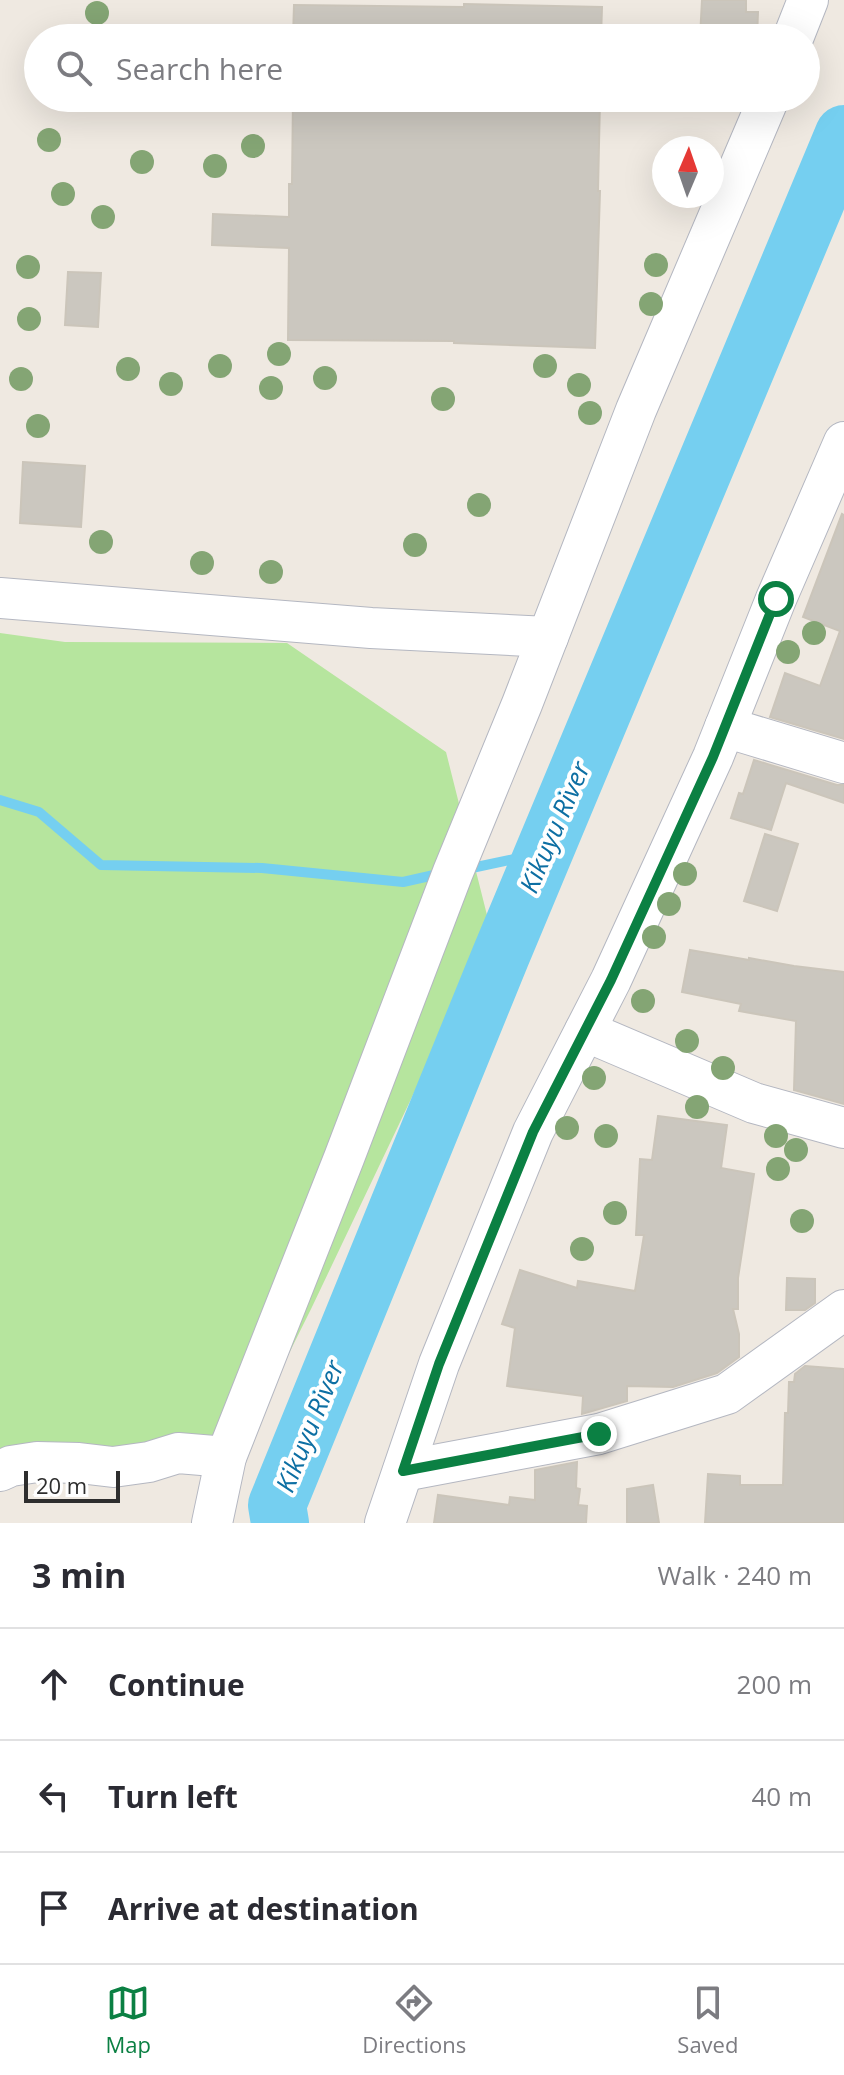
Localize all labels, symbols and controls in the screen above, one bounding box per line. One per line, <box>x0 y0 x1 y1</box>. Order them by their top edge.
search box <box>24 24 820 112</box>
icon: search <box>52 46 96 90</box>
text: Search here <box>116 48 283 89</box>
north arrow <box>652 136 724 208</box>
route start <box>758 581 794 617</box>
water label: Kikuyu River <box>510 754 598 898</box>
water label: Kikuyu River <box>266 1353 352 1497</box>
route end <box>581 1416 617 1452</box>
scale bar <box>24 1467 120 1503</box>
text: 20 m <box>36 1470 87 1500</box>
text: 3 min <box>32 1552 126 1598</box>
text: Walk · 240 m <box>658 1557 812 1593</box>
icon: ahead <box>32 1662 76 1706</box>
text: Continue <box>108 1664 245 1705</box>
text: 200 m <box>737 1666 812 1702</box>
icon: left <box>32 1774 76 1818</box>
text: Turn left <box>108 1776 238 1817</box>
text: 40 m <box>751 1778 812 1814</box>
icon: arrive <box>32 1886 76 1930</box>
text: Arrive at destination <box>108 1888 419 1929</box>
tab: Map <box>106 1981 151 2059</box>
tab: Directions <box>362 1981 466 2059</box>
tab: Saved <box>677 1981 738 2059</box>

